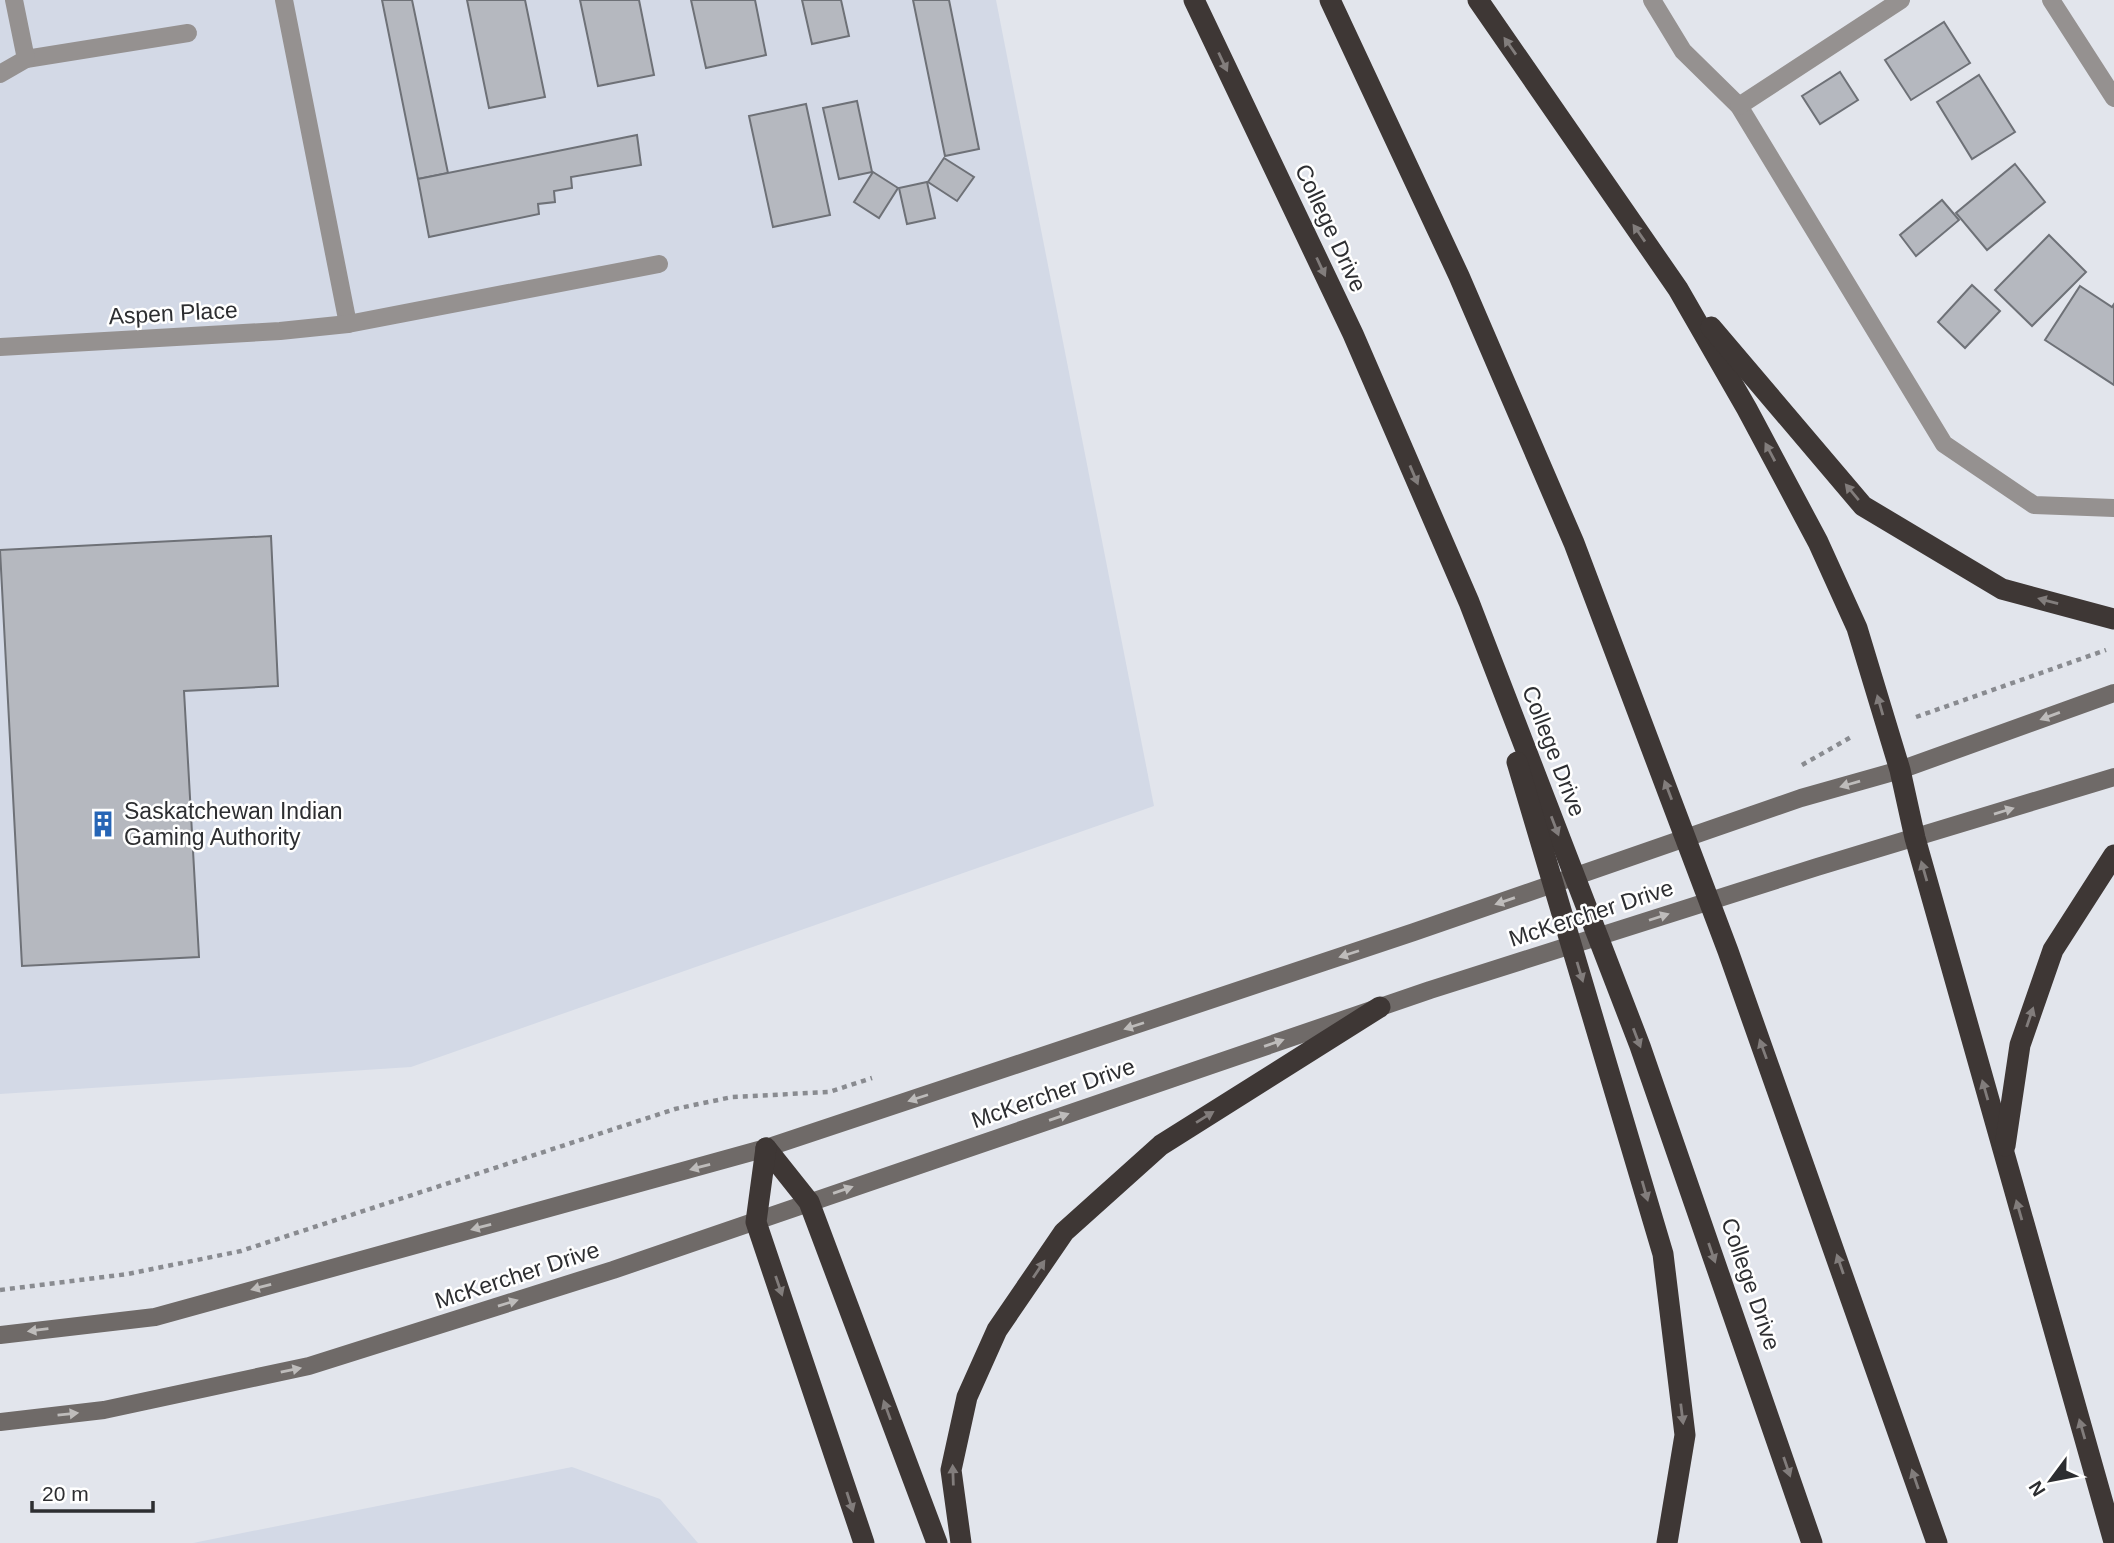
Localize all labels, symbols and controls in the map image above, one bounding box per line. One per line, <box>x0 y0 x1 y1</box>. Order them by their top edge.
one-way arrow <box>1504 36 1517 55</box>
one-way arrow <box>1218 52 1229 72</box>
street label: College Drive <box>1290 160 1372 296</box>
one-way arrow <box>1632 224 1646 242</box>
one-way arrow <box>1315 257 1327 277</box>
street label: Aspen Place <box>108 297 238 329</box>
one-way arrow <box>1764 442 1776 462</box>
one-way arrow <box>1408 465 1419 486</box>
one-way arrow <box>1844 483 1859 501</box>
one-way arrow <box>2037 595 2059 606</box>
street label: College Drive <box>1517 682 1591 820</box>
one-way arrow <box>1874 694 1884 715</box>
one-way arrow <box>2039 711 2060 722</box>
one-way arrow <box>1663 779 1674 800</box>
one-way arrow <box>1839 779 1861 790</box>
place label: Saskatchewan Indian Gaming Authority <box>124 798 343 850</box>
one-way arrow <box>1993 805 2014 815</box>
building icon: Saskatchewan Indian Gaming Authority <box>88 809 118 839</box>
one-way arrow <box>1550 815 1561 836</box>
one-way arrow <box>1918 859 1929 881</box>
street label: McKercher Drive <box>1506 874 1676 952</box>
one-way arrow <box>1494 896 1515 907</box>
one-way arrow <box>1648 911 1669 922</box>
one-way arrow <box>1339 949 1360 960</box>
one-way arrow <box>1576 962 1586 983</box>
one-way arrow <box>2025 1006 2036 1027</box>
one-way arrow <box>1123 1021 1144 1032</box>
one-way arrow <box>1632 1028 1643 1049</box>
one-way arrow <box>1263 1037 1284 1048</box>
one-way arrow <box>1757 1039 1768 1060</box>
street label: McKercher Drive <box>968 1053 1138 1133</box>
one-way arrow <box>1979 1079 1990 1101</box>
one-way arrow <box>907 1093 928 1104</box>
one-way arrow <box>1048 1111 1069 1122</box>
one-way arrow <box>1196 1111 1215 1124</box>
one-way arrow <box>689 1162 710 1172</box>
one-way arrow <box>1640 1180 1650 1201</box>
one-way arrow <box>833 1184 854 1195</box>
one-way arrow <box>2014 1200 2024 1221</box>
street label: College Drive <box>1716 1214 1786 1354</box>
one-way arrow <box>469 1222 491 1233</box>
street label: McKercher Drive <box>432 1236 602 1314</box>
one-way arrow <box>1707 1242 1718 1263</box>
one-way arrow <box>1834 1253 1845 1274</box>
one-way arrow <box>1032 1260 1046 1278</box>
one-way arrow <box>774 1276 785 1297</box>
one-way arrow <box>250 1283 271 1293</box>
one-way arrow <box>498 1298 519 1308</box>
one-way arrow <box>27 1325 49 1336</box>
one-way arrow <box>280 1365 302 1376</box>
one-way arrow <box>881 1400 892 1421</box>
one-way arrow <box>1677 1403 1688 1425</box>
one-way arrow <box>57 1408 79 1419</box>
one-way arrow <box>2076 1418 2086 1439</box>
north arrow <box>2016 1445 2086 1515</box>
one-way arrow <box>1782 1457 1793 1478</box>
one-way arrow <box>947 1464 958 1486</box>
one-way arrow <box>1909 1468 1920 1489</box>
scale bar <box>32 1470 152 1514</box>
text: N <box>2024 1477 2050 1500</box>
text: 20 m <box>42 1482 89 1505</box>
one-way arrow <box>845 1492 856 1513</box>

